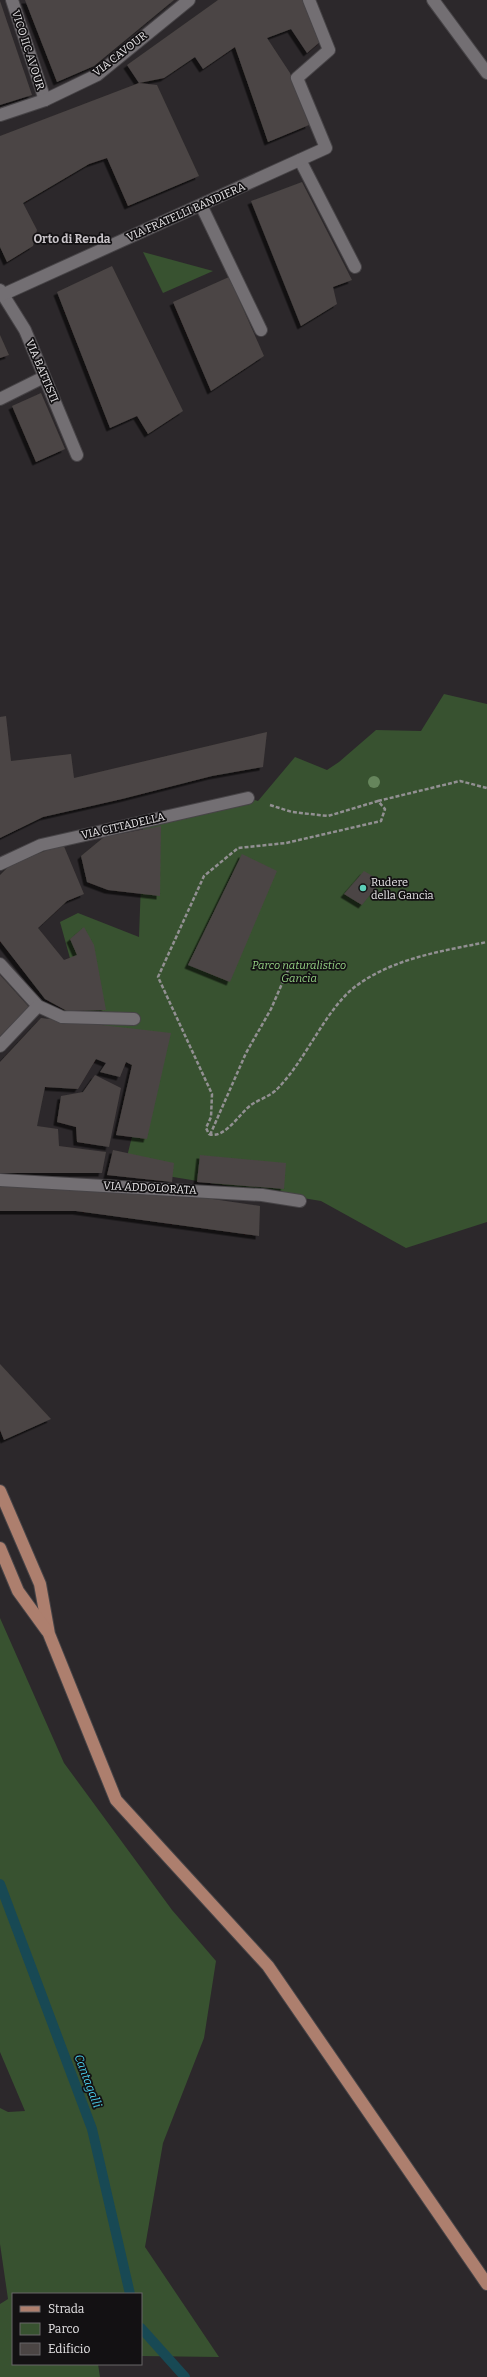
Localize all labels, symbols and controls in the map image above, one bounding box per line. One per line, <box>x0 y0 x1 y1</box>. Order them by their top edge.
street label: VICO IIC AVOUR <box>9 9 47 92</box>
street label: VIA CAVOUR <box>90 28 150 79</box>
street label: VIA FRATELLI BANDIERA <box>125 180 247 244</box>
district label: Orto di Renda <box>33 232 111 246</box>
street label: VIA BATTISTI <box>23 338 61 404</box>
street label: VIA CITTADELLA <box>80 810 166 842</box>
place label: Rudere della Gancìa <box>371 876 434 902</box>
marker: Rudere della Gancìa <box>358 883 368 893</box>
park label: Parco naturalistico Gancìa <box>252 959 346 985</box>
street label: VIA ADDOLORATA <box>103 1179 197 1197</box>
water label: Cantagalli <box>71 2052 105 2110</box>
legend <box>12 2293 142 2365</box>
text: Strada <box>48 2302 85 2316</box>
text: Parco <box>48 2322 79 2336</box>
text: Edificio <box>48 2342 90 2356</box>

